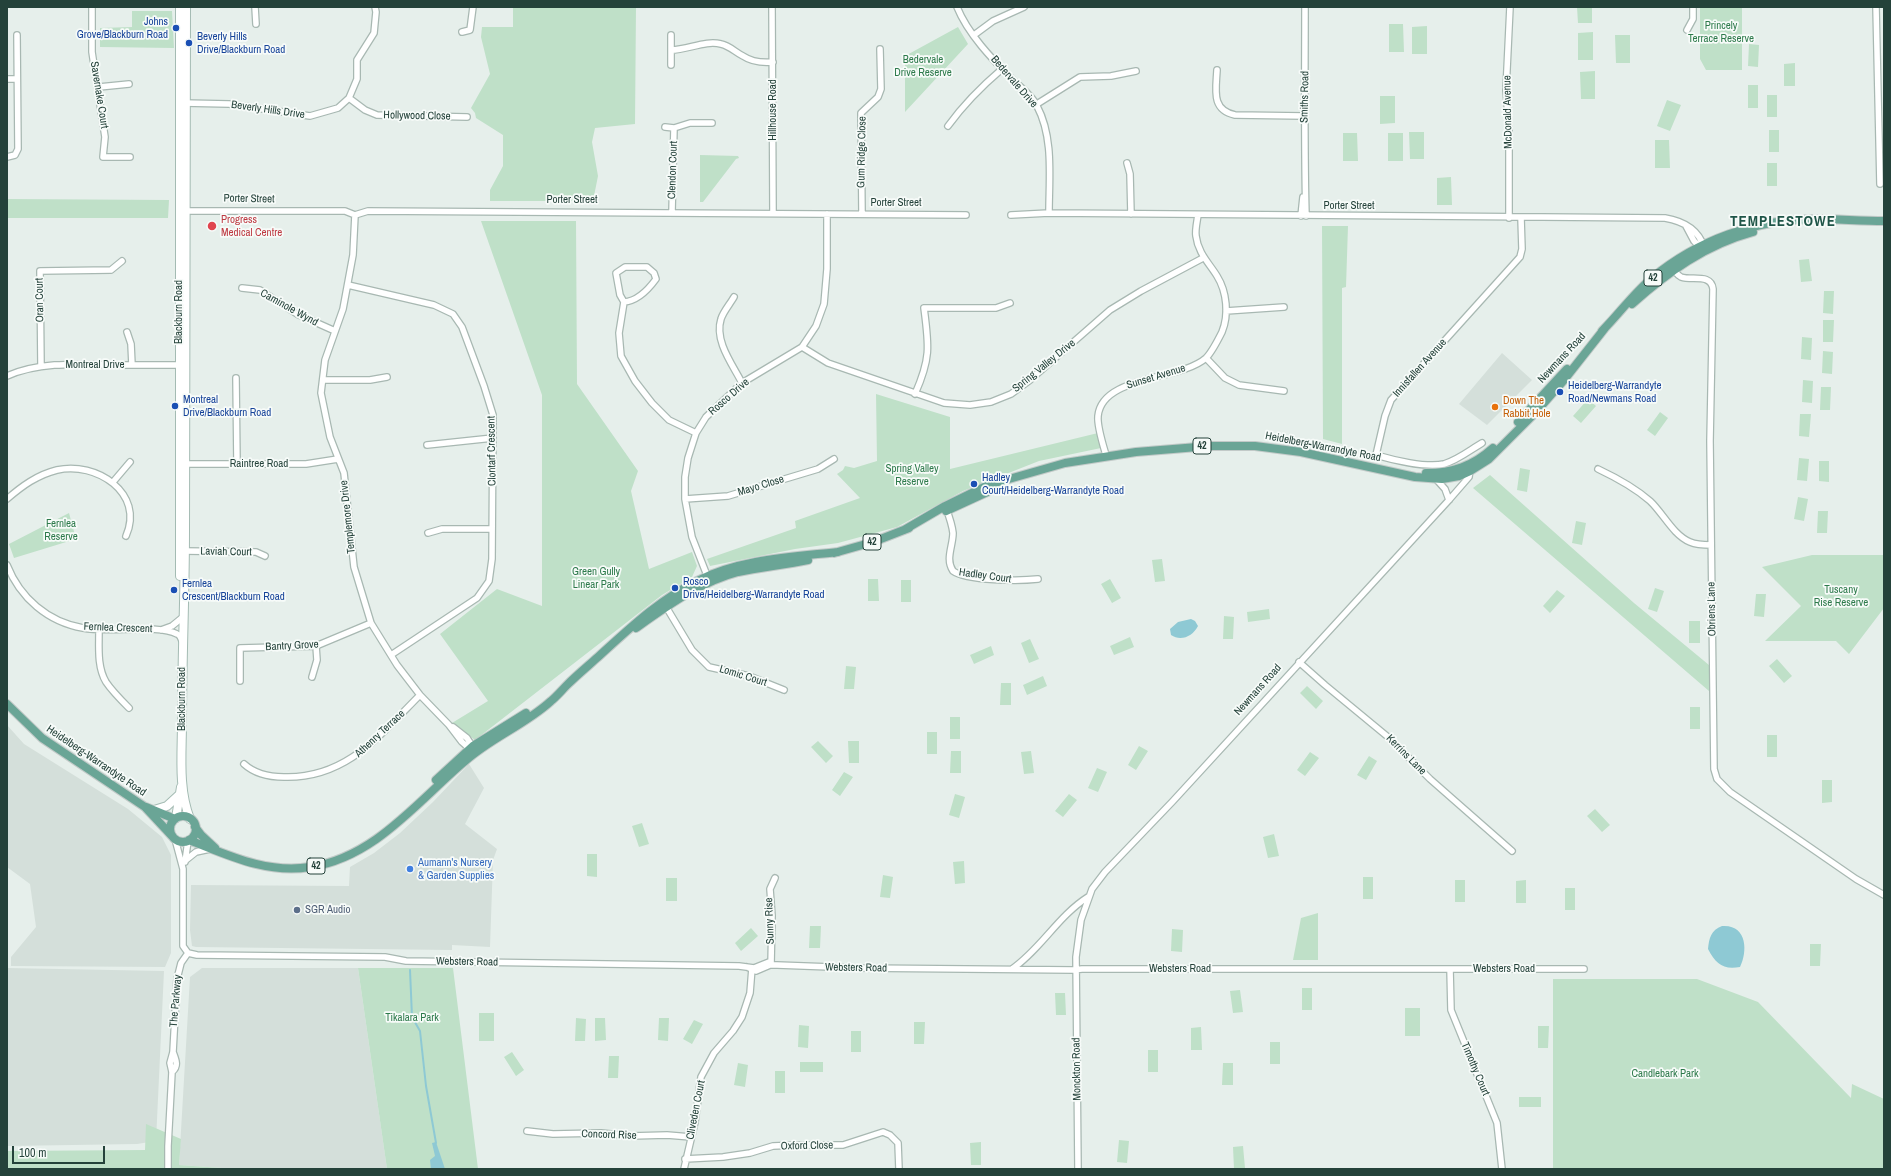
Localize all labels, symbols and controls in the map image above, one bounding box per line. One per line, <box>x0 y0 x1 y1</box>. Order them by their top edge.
place label: Johns Grove/Blackburn Road <box>77 15 168 41</box>
park label: Princely Terrace Reserve <box>1688 19 1754 45</box>
marker: Johns Grove/Blackburn Road <box>171 23 181 33</box>
place label: Beverly Hills Drive/Blackburn Road <box>197 30 285 56</box>
marker: Beverly Hills Drive/Blackburn Road <box>184 38 194 48</box>
park label: Bedervale Drive Reserve <box>894 53 952 79</box>
street label: Bedervale Drive <box>988 53 1040 111</box>
street label: Savernake Court <box>87 61 111 129</box>
street label: Smiths Road <box>1298 71 1312 123</box>
street label: McDonald Avenue <box>1501 75 1515 149</box>
street label: Hillhouse Road <box>766 79 780 141</box>
street label: Beverly Hills Drive <box>230 98 306 122</box>
street label: Hollywood Close <box>383 109 451 123</box>
street label: Gum Ridge Close <box>855 116 869 188</box>
street label: Clendon Court <box>665 141 681 199</box>
street label: Porter Street <box>223 192 275 206</box>
street label: Porter Street <box>546 193 598 207</box>
street label: Porter Street <box>870 196 922 210</box>
street label: Porter Street <box>1323 199 1375 213</box>
place label: Progress Medical Centre <box>221 213 282 239</box>
district label: TEMPLESTOWE <box>1730 213 1836 231</box>
marker: Progress Medical Centre <box>206 220 218 232</box>
road number: 42 <box>1644 270 1662 286</box>
street label: Oran Court <box>33 278 47 322</box>
street label: Blackburn Road <box>172 280 186 344</box>
street label: Caminole Wynd <box>258 287 320 329</box>
street label: Newmans Road <box>1535 330 1589 386</box>
street label: Innisfallen Avenue <box>1390 336 1450 400</box>
street label: Spring Valley Drive <box>1010 337 1078 395</box>
street label: Montreal Drive <box>65 358 125 372</box>
street label: Sunset Avenue <box>1125 362 1187 392</box>
street label: Rosco Drive <box>706 376 752 418</box>
place label: Heidelberg-Warrandyte Road/Newmans Road <box>1568 379 1661 405</box>
marker: Heidelberg-Warrandyte Road/Newmans Road <box>1555 387 1565 397</box>
place label: Montreal Drive/Blackburn Road <box>183 393 271 419</box>
place label: Down The Rabbit Hole <box>1503 394 1551 420</box>
marker: Montreal Drive/Blackburn Road <box>170 401 180 411</box>
marker: Down The Rabbit Hole <box>1490 402 1500 412</box>
street label: Clontarf Crescent <box>485 416 499 486</box>
street label: Heidelberg-Warrandyte Road <box>1264 429 1382 465</box>
road number: 42 <box>1193 438 1211 454</box>
street label: Raintree Road <box>230 457 288 471</box>
park label: Spring Valley Reserve <box>886 462 938 488</box>
place label: Hadley Court/Heidelberg-Warrandyte Road <box>982 471 1124 497</box>
street label: Mayo Close <box>736 473 786 499</box>
marker: Hadley Court/Heidelberg-Warrandyte Road <box>969 479 979 489</box>
street label: Templemore Drive <box>338 480 358 554</box>
park label: Fernlea Reserve <box>44 517 78 543</box>
road number: 42 <box>863 534 881 550</box>
street label: Laviah Court <box>200 545 252 559</box>
park label: Green Gully Linear Park <box>572 565 620 591</box>
street label: Hadley Court <box>958 566 1012 586</box>
place label: Rosco Drive/Heidelberg-Warrandyte Road <box>683 575 825 601</box>
place label: Fernlea Crescent/Blackburn Road <box>182 577 285 603</box>
street label: Obriens Lane <box>1705 582 1719 636</box>
marker: Rosco Drive/Heidelberg-Warrandyte Road <box>670 583 680 593</box>
park label: Tuscany Rise Reserve <box>1814 583 1868 609</box>
marker: Fernlea Crescent/Blackburn Road <box>169 585 179 595</box>
street label: Fernlea Crescent <box>83 620 153 636</box>
street label: Bantry Grove <box>265 638 319 654</box>
street label: Newmans Road <box>1232 662 1284 718</box>
street label: Lomic Court <box>718 663 768 689</box>
street label: Blackburn Road <box>175 667 189 731</box>
street label: Athenry Terrace <box>352 707 408 761</box>
street label: Heidelberg-Warrandyte Road <box>44 723 148 799</box>
street label: Kerrins Lane <box>1383 732 1429 778</box>
place label: Aumann's Nursery & Garden Supplies <box>418 856 494 882</box>
road number: 42 <box>307 858 325 874</box>
marker: Aumann's Nursery & Garden Supplies <box>405 864 415 874</box>
street label: Sunny Rise <box>763 897 777 945</box>
place label: SGR Audio <box>305 903 351 917</box>
marker: SGR Audio <box>292 905 302 915</box>
street label: Websters Road <box>436 955 498 969</box>
street label: Websters Road <box>825 961 887 975</box>
street label: Websters Road <box>1149 962 1211 976</box>
street label: Websters Road <box>1473 962 1535 976</box>
street label: The Parkway <box>167 974 185 1028</box>
park label: Tikalara Park <box>385 1011 439 1025</box>
street label: Monckton Road <box>1070 1037 1084 1101</box>
street label: Timothy Court <box>1458 1040 1492 1098</box>
park label: Candlebark Park <box>1631 1067 1699 1081</box>
street label: Cliveden Court <box>684 1079 708 1141</box>
street label: Concord Rise <box>581 1127 637 1143</box>
scale bar <box>14 1138 107 1164</box>
street label: Oxford Close <box>781 1139 833 1153</box>
text: 100 m <box>19 1145 46 1161</box>

